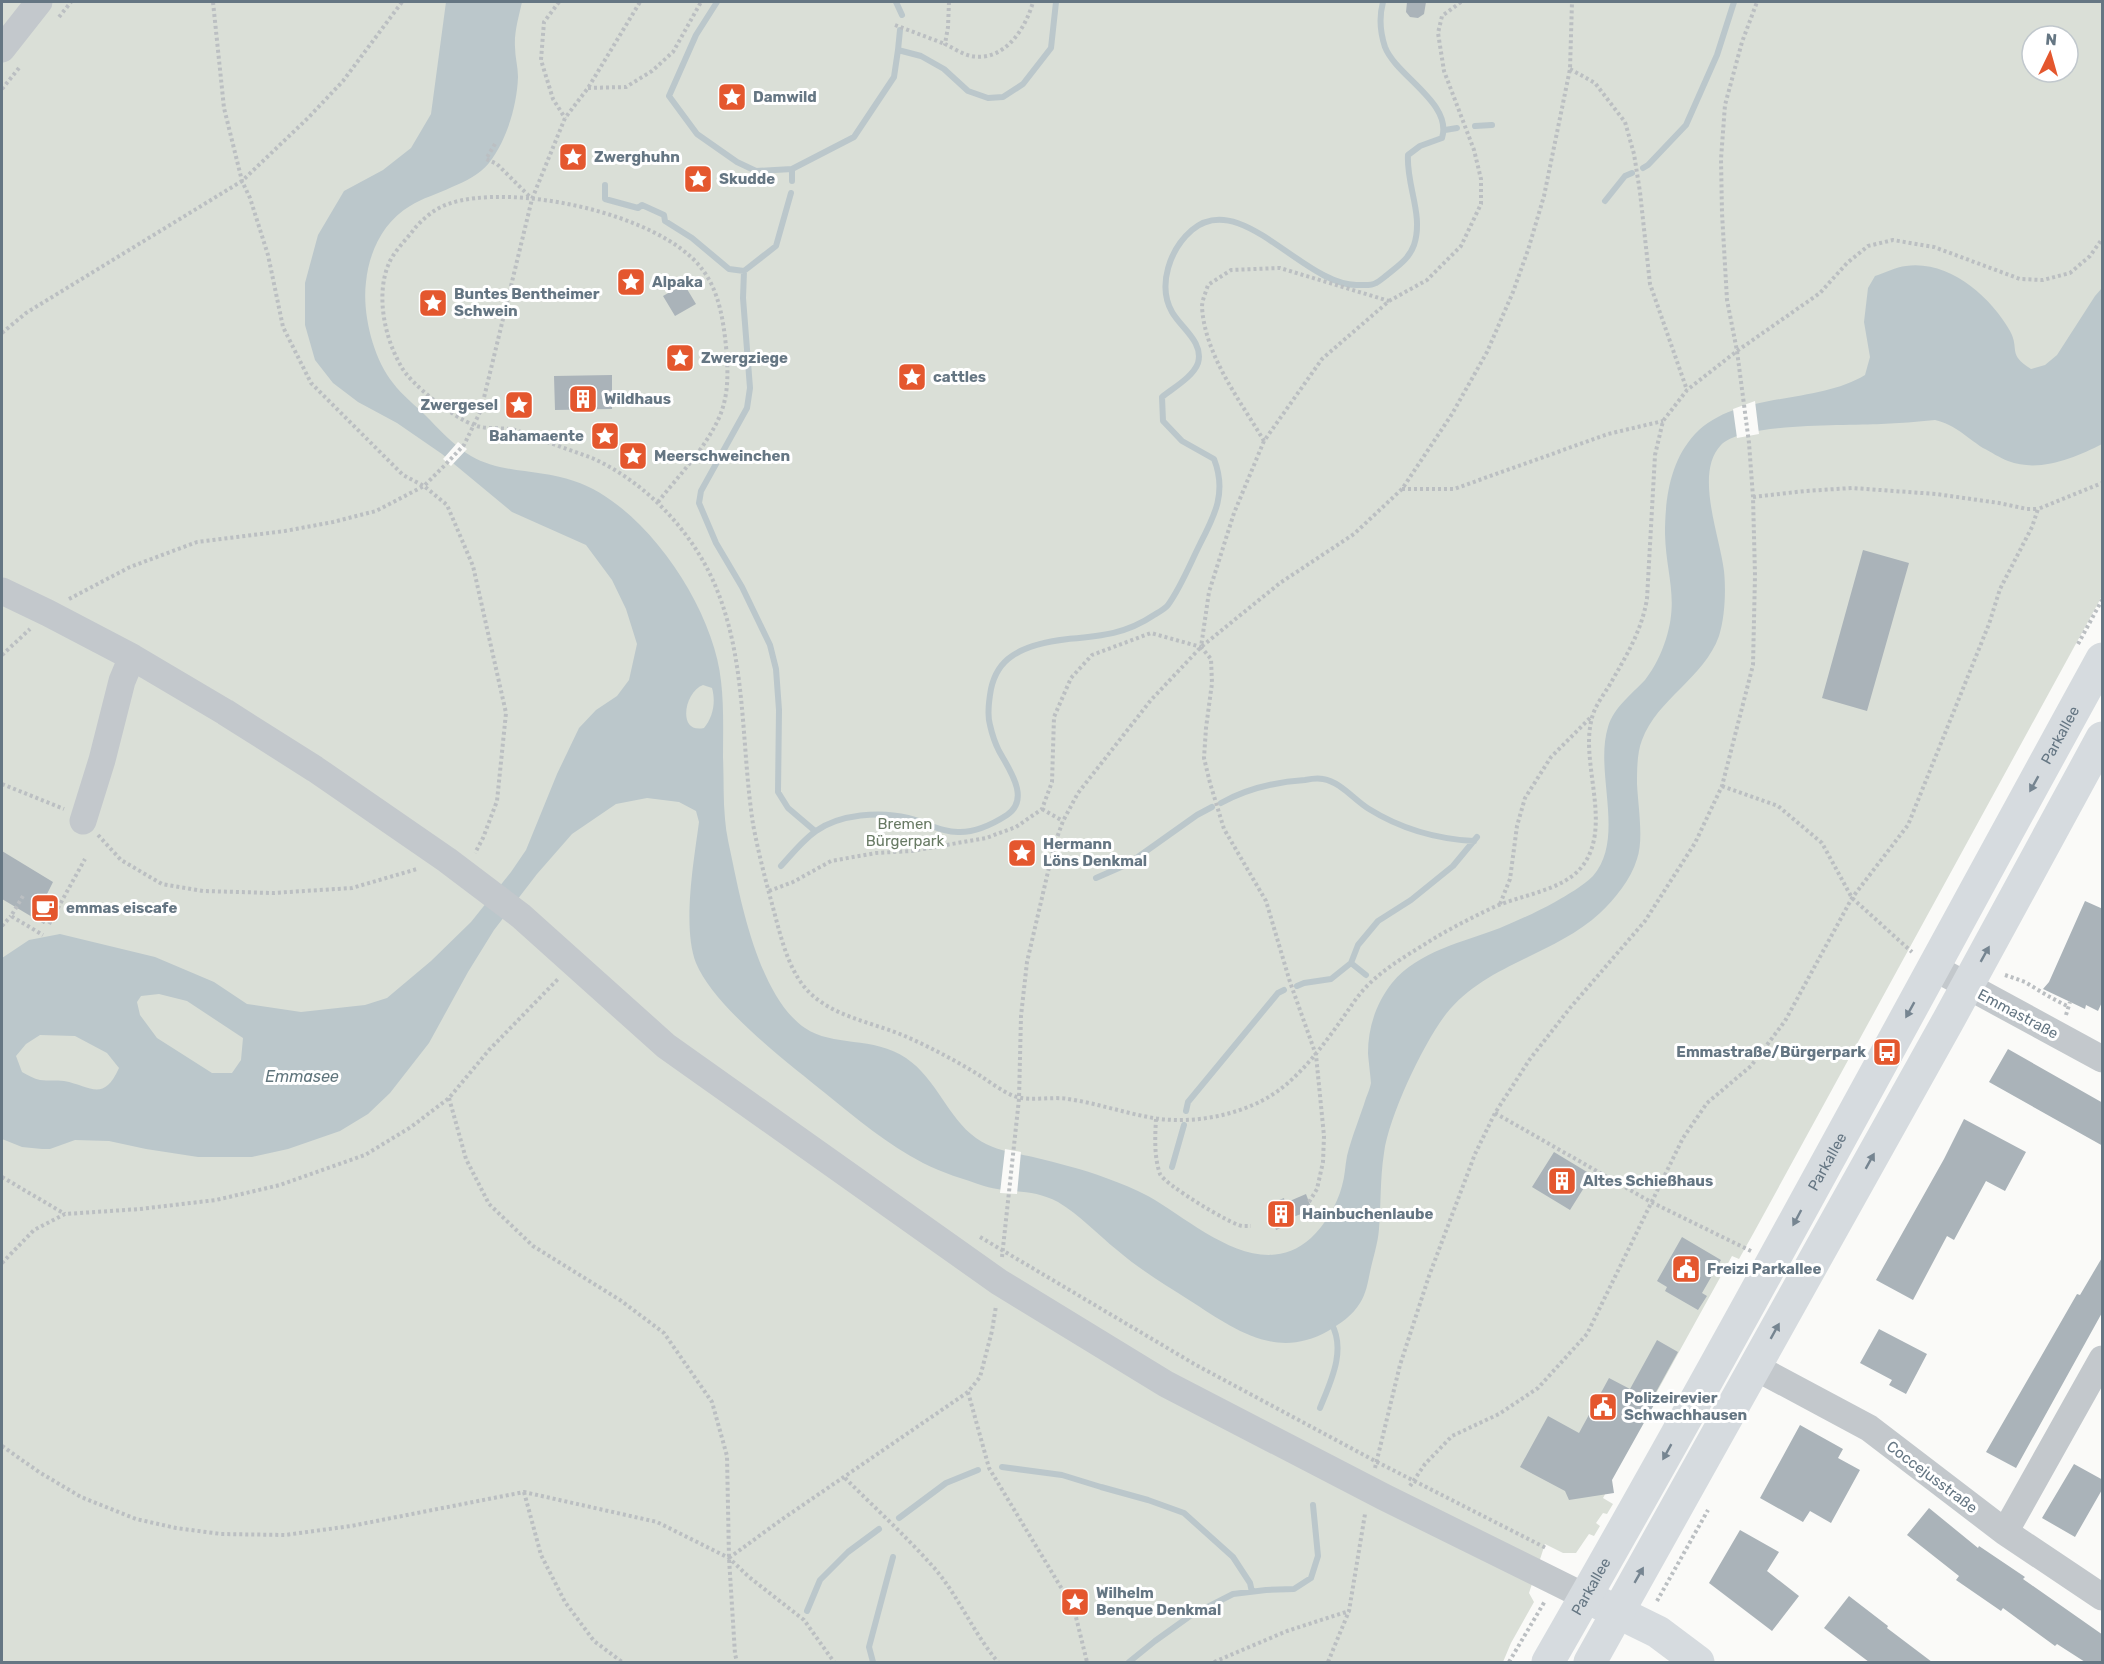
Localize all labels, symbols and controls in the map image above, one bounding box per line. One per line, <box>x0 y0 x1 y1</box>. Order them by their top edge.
north arrow <box>2020 24 2080 84</box>
text: N <box>2045 30 2058 50</box>
place icon: Damwild <box>716 81 748 113</box>
place label: Damwild <box>753 88 817 106</box>
place icon: Zwerghuhn <box>557 141 589 173</box>
place label: Zwerghuhn <box>594 148 680 166</box>
place icon: Skudde <box>682 163 714 195</box>
place label: Skudde <box>719 170 775 188</box>
place icon: Alpaka <box>615 266 647 298</box>
place label: Alpaka <box>652 273 703 291</box>
place label: Buntes Bentheimer Schwein <box>454 285 600 320</box>
place icon: Buntes Bentheimer Schwein <box>417 287 449 319</box>
place icon: Zwergziege <box>664 342 696 374</box>
place label: Zwergziege <box>701 349 788 367</box>
place icon: cattles <box>896 361 928 393</box>
place label: cattles <box>933 368 986 386</box>
building icon: Wildhaus <box>567 383 599 415</box>
place icon: Zwergesel <box>503 389 535 421</box>
place label: Wildhaus <box>604 390 671 408</box>
place label: Zwergesel <box>420 396 498 414</box>
place icon: Bahamaente <box>589 420 621 452</box>
place label: Bahamaente <box>489 427 584 445</box>
place icon: Meerschweinchen <box>617 440 649 472</box>
place label: Meerschweinchen <box>654 447 790 465</box>
street label: Parkallee <box>2037 703 2083 767</box>
one-way arrow <box>2029 776 2039 793</box>
park label: Bremen Bürgerpark <box>866 815 944 850</box>
place label: Hermann Löns Denkmal <box>1043 835 1147 870</box>
place icon: Hermann Löns Denkmal <box>1006 837 1038 869</box>
cafe icon: emmas eiscafe <box>29 892 61 924</box>
place label: emmas eiscafe <box>66 899 177 917</box>
one-way arrow <box>1980 945 1990 962</box>
street label: Emmastraße <box>1975 985 2061 1043</box>
one-way arrow <box>1905 1002 1915 1019</box>
bus stop icon: Emmastraße/Bürgerpark <box>1871 1036 1903 1068</box>
place label: Emmastraße/Bürgerpark <box>1676 1043 1866 1061</box>
water label: Emmasee <box>265 1067 339 1086</box>
street label: Parkallee <box>1804 1130 1851 1194</box>
one-way arrow <box>1865 1152 1875 1169</box>
building icon: Altes Schießhaus <box>1546 1165 1578 1197</box>
place label: Altes Schießhaus <box>1583 1172 1713 1190</box>
building icon: Hainbuchenlaube <box>1265 1198 1297 1230</box>
place label: Hainbuchenlaube <box>1302 1205 1433 1223</box>
one-way arrow <box>1792 1210 1802 1227</box>
public building icon: Freizi Parkallee <box>1670 1253 1702 1285</box>
place label: Freizi Parkallee <box>1707 1260 1821 1278</box>
one-way arrow <box>1770 1323 1780 1340</box>
place label: Polizeirevier Schwachhausen <box>1624 1389 1747 1424</box>
public building icon: Polizeirevier Schwachhausen <box>1587 1391 1619 1423</box>
street label: Coccejusstraße <box>1883 1437 1981 1517</box>
one-way arrow <box>1661 1444 1672 1460</box>
street label: Parkallee <box>1568 1554 1615 1618</box>
one-way arrow <box>1634 1567 1645 1583</box>
place label: Wilhelm Benque Denkmal <box>1096 1584 1221 1619</box>
place icon: Wilhelm Benque Denkmal <box>1059 1586 1091 1618</box>

